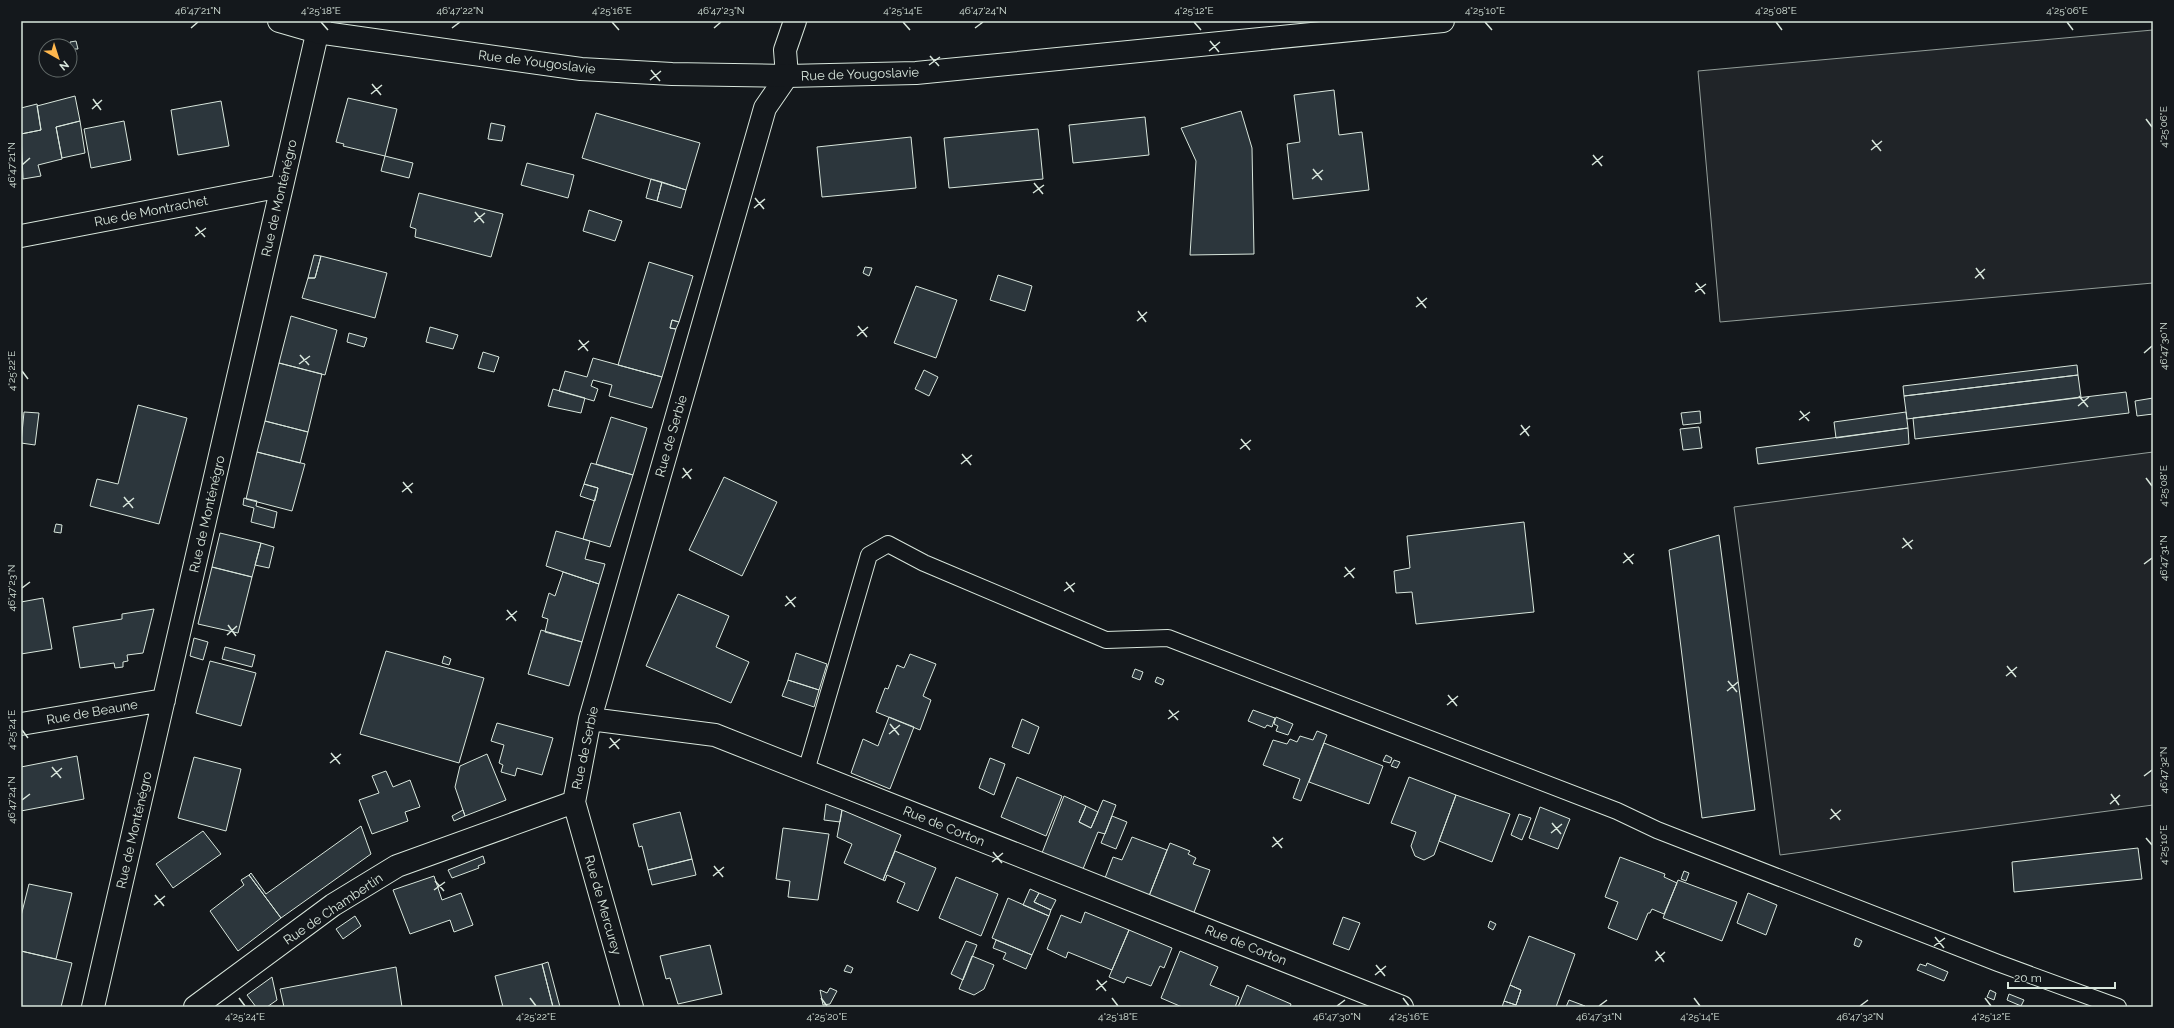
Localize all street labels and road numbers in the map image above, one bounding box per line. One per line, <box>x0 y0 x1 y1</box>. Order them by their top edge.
street label: Rue de Yougoslavie <box>477 47 597 77</box>
street label: Rue de Yougoslavie <box>801 64 920 84</box>
street label: Rue de Monténégro <box>258 138 300 258</box>
street label: Rue de Montrachet <box>93 193 210 229</box>
street label: Rue de Serbie <box>652 393 690 479</box>
street label: Rue de Monténégro <box>186 454 228 574</box>
street label: Rue de Beaune <box>45 697 139 727</box>
street label: Rue de Serbie <box>569 705 601 791</box>
street label: Rue de Monténégro <box>113 770 155 890</box>
street label: Rue de Corton <box>901 803 987 849</box>
street label: Rue de Mercurey <box>582 853 624 957</box>
street label: Rue de Chambertin <box>280 870 386 948</box>
street label: Rue de Corton <box>1203 922 1289 968</box>

